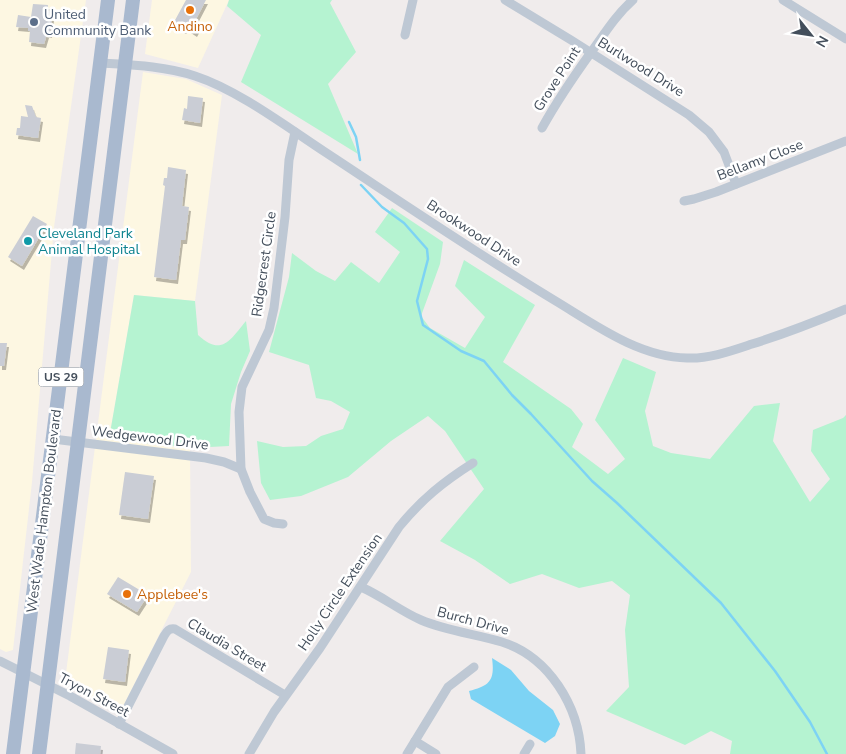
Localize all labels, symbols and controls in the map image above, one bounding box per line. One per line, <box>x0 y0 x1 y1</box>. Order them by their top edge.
marker: Andino <box>184 4 196 16</box>
place label: United Community Bank <box>44 5 152 40</box>
north arrow <box>786 10 836 60</box>
marker: United Community Bank <box>28 16 40 28</box>
place label: Andino <box>167 17 213 36</box>
text: N <box>811 32 833 51</box>
street label: Burlwood Drive <box>594 33 688 101</box>
street label: Grove Point <box>529 43 585 115</box>
street label: Bellamy Close <box>714 135 806 185</box>
street label: Brookwood Drive <box>423 195 525 271</box>
street label: Ridgecrest Circle <box>247 210 281 318</box>
place label: Cleveland Park Animal Hospital <box>38 224 140 259</box>
marker: Cleveland Park Animal Hospital <box>22 235 34 247</box>
road number: US 29 <box>38 368 84 387</box>
street label: West Wade Hampton Boulevard <box>22 408 66 614</box>
street label: Wedgewood Drive <box>90 421 210 455</box>
street label: Holly Circle Extension <box>294 529 386 655</box>
place label: Applebee's <box>137 585 208 604</box>
marker: Applebee's <box>121 588 133 600</box>
street label: Burch Drive <box>435 602 511 640</box>
street label: Claudia Street <box>184 614 270 676</box>
street label: Tryon Street <box>55 668 133 722</box>

